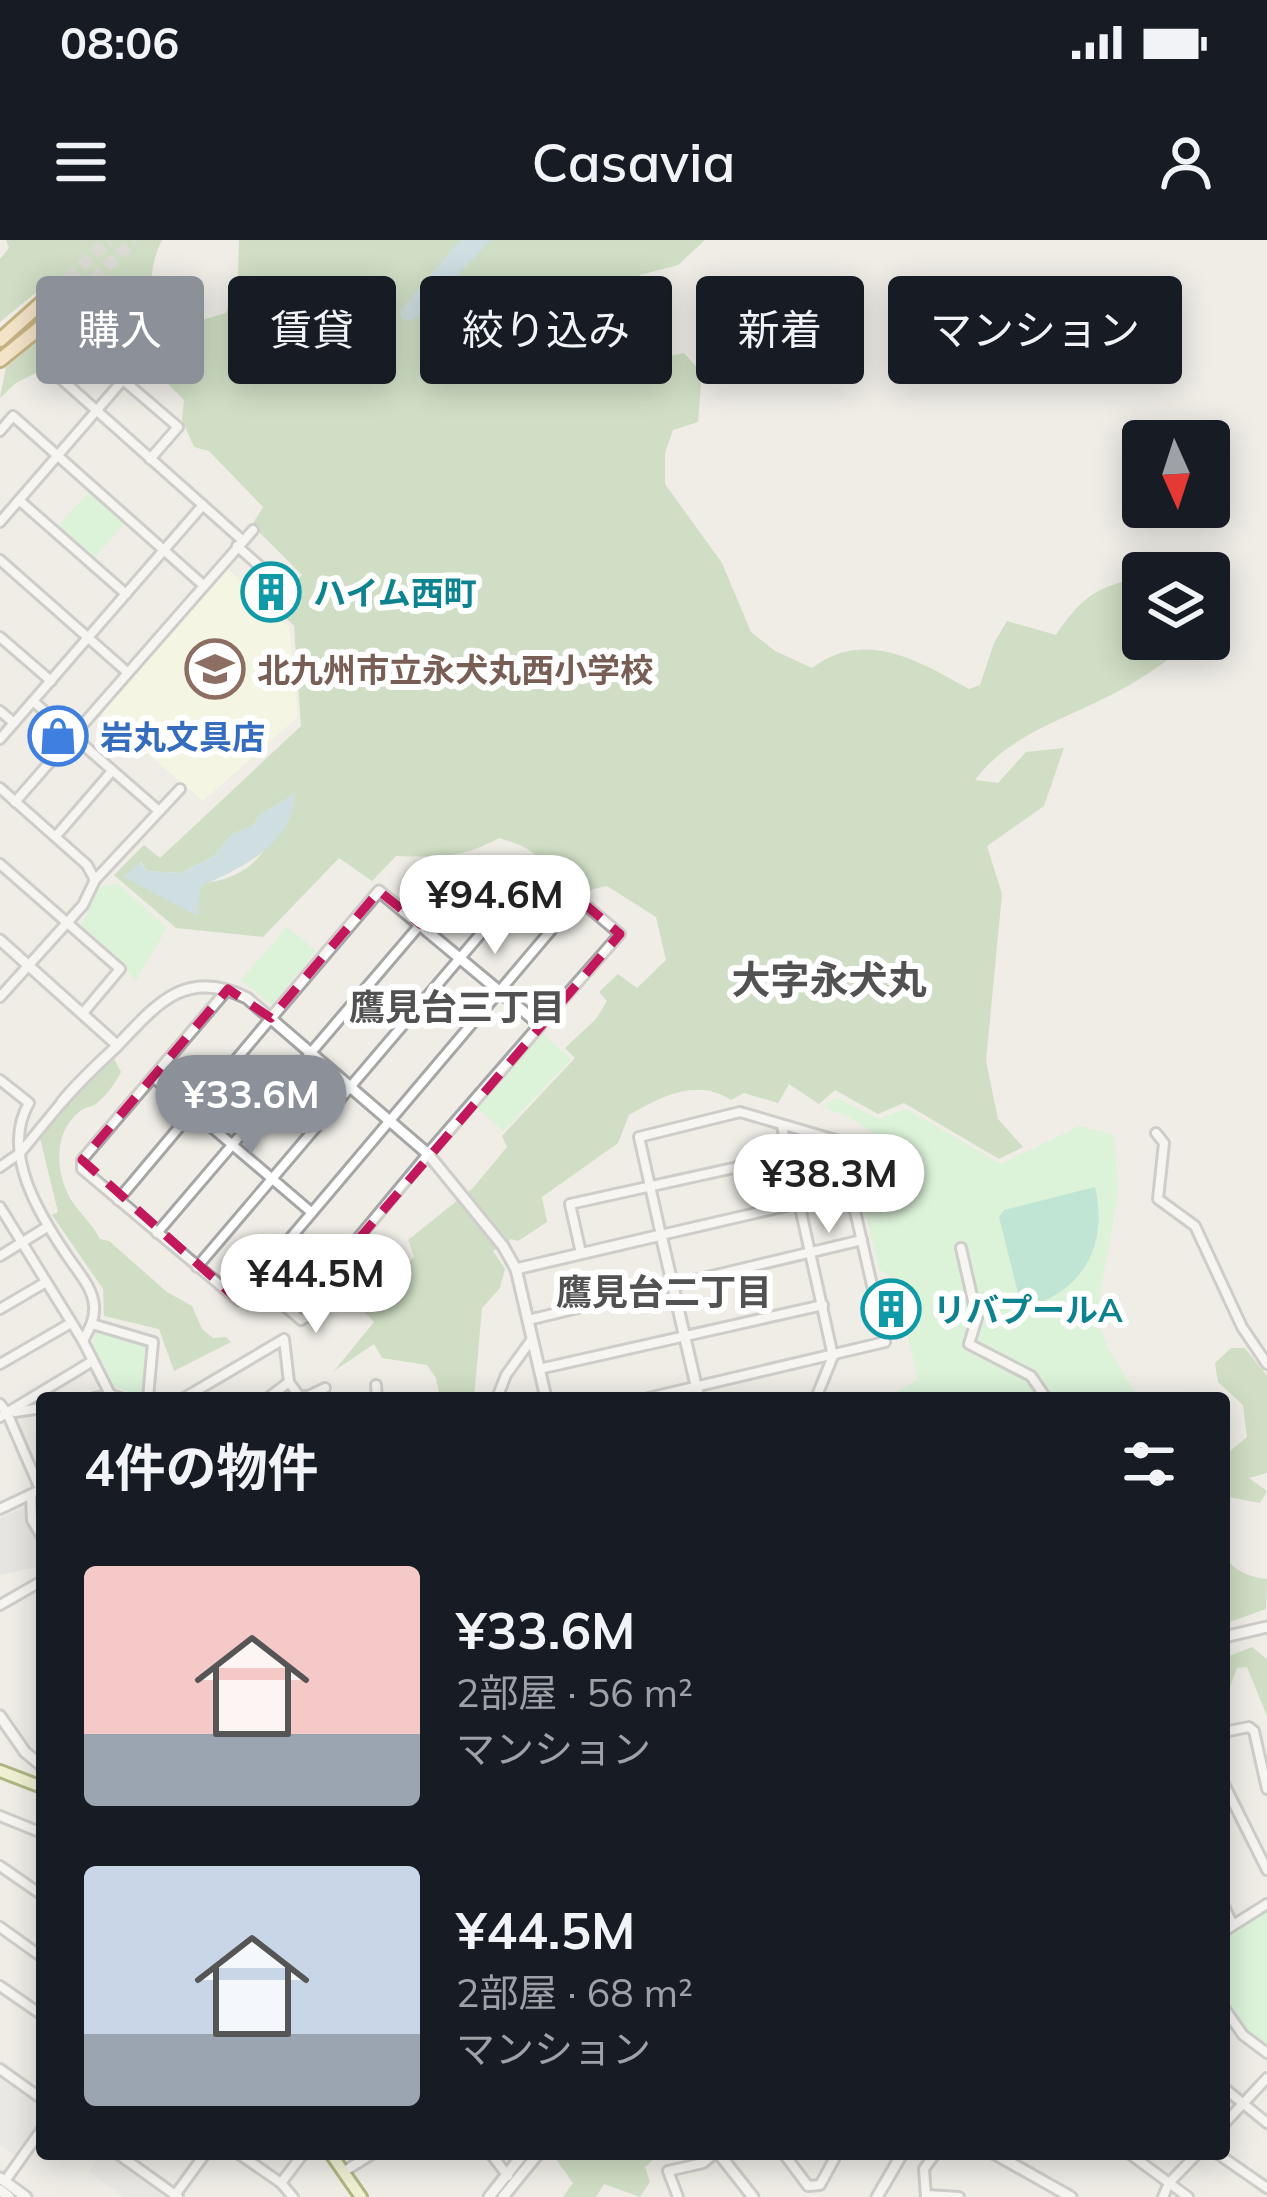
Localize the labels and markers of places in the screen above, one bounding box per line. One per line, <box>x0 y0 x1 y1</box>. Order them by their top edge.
building icon: ハイム西町 <box>240 561 302 623</box>
place label: ハイム西町 <box>313 572 477 613</box>
school or university icon: 北九州市立永犬丸西小学校 <box>184 638 246 700</box>
place label: 北九州市立永犬丸西小学校 <box>257 649 653 690</box>
shop icon: 岩丸文具店 <box>27 705 89 767</box>
place label: 岩丸文具店 <box>100 716 265 757</box>
pin: ¥94.6M <box>397 855 593 957</box>
pin: ¥33.6M <box>153 1055 349 1157</box>
pin: ¥38.3M <box>731 1134 927 1236</box>
pin: ¥44.5M <box>218 1234 414 1336</box>
building icon: リバプールA <box>860 1278 922 1340</box>
place label: リバプールA <box>933 1289 1123 1330</box>

